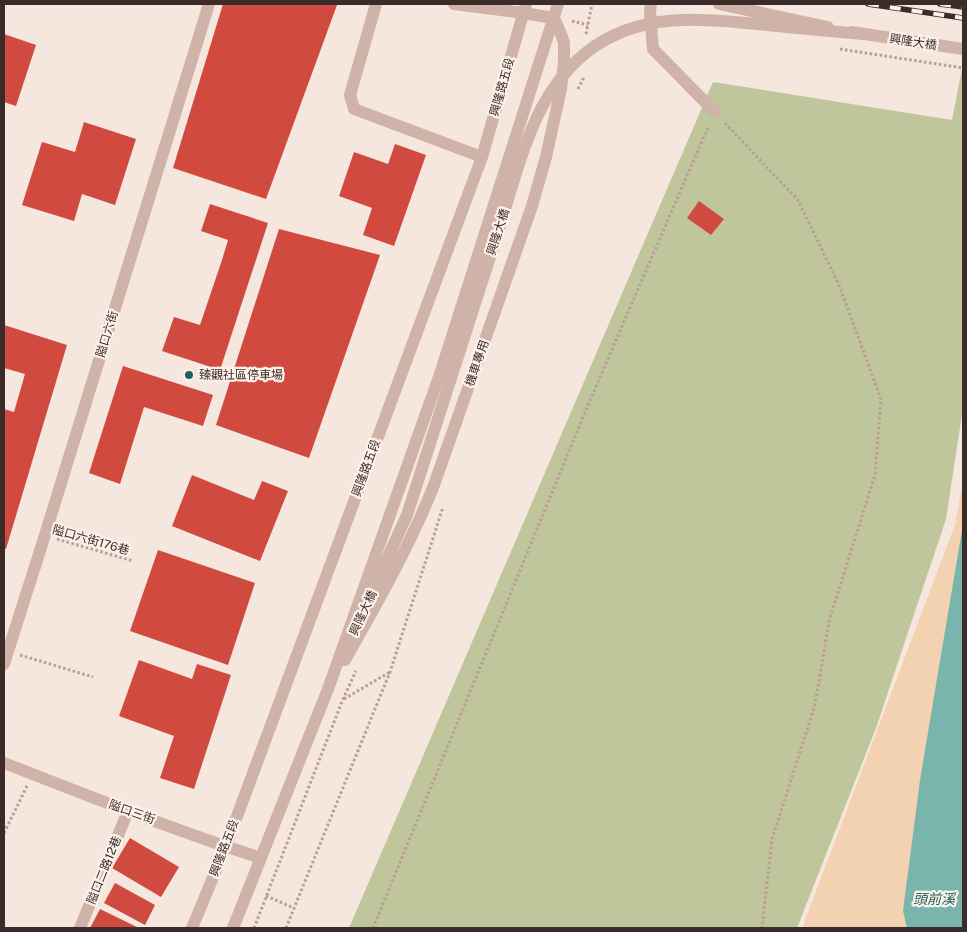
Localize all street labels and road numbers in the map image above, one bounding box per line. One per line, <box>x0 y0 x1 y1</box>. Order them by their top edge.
street label: 興隆大橋 <box>888 31 938 53</box>
street label: 興隆路五段 <box>487 56 517 118</box>
street label: 興隆大橋 <box>484 207 512 257</box>
street label: 隘口六街 <box>93 309 121 359</box>
street label: 機車專用 <box>463 338 491 388</box>
street label: 興隆路五段 <box>349 437 383 499</box>
street label: 隘口六街176巷 <box>51 522 131 558</box>
street label: 興隆大橋 <box>347 588 379 638</box>
street label: 隘口三街 <box>107 797 157 827</box>
street label: 興隆路五段 <box>207 817 241 879</box>
street label: 隘口二路12巷 <box>84 834 124 906</box>

